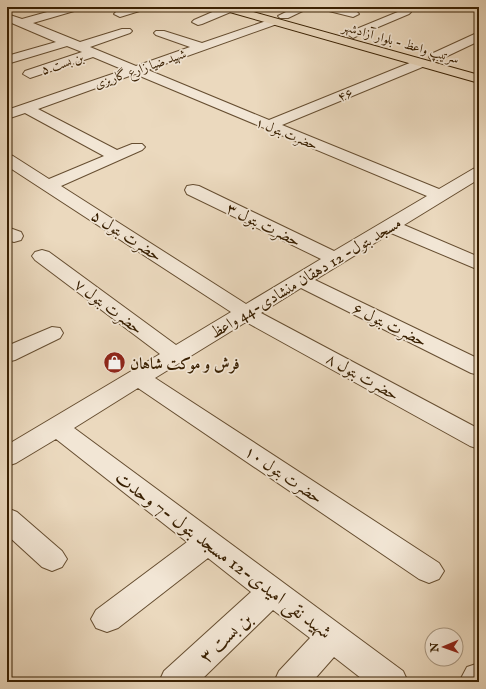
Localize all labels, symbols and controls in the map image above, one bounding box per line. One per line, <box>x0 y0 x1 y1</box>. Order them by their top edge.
street label: سرتیپ واعظ - بلوار آزادشهر <box>338 18 461 69</box>
street label: شهید ضیا زارع گاریزی <box>92 46 189 95</box>
street label: بن بست ۵ <box>39 49 86 79</box>
street label: ۴۶ <box>335 85 356 106</box>
street label: حضرت بتول ۱ <box>253 114 320 155</box>
street label: حضرت بتول ۳ <box>223 199 304 252</box>
street label: حضرت بتول ۵ <box>87 206 165 267</box>
street label: مسجد بتول- 12 دهقان منشادی-44 واعظ <box>207 214 405 344</box>
street label: حضرت بتول ۷ <box>70 275 146 340</box>
street label: حضرت بتول ۶ <box>349 299 430 352</box>
street label: حضرت بتول ۸ <box>322 349 402 406</box>
shop icon: فرش و موکت شاهان <box>101 350 127 376</box>
place label: فرش و موکت شاهان <box>130 355 240 375</box>
street label: حضرت بتول ۱۰ <box>240 442 326 509</box>
street label: شهید نقی امیدی-12 مسجد بتول -7 وحدت <box>110 466 336 645</box>
street label: بن بست ۳ <box>195 608 258 669</box>
north arrow <box>424 627 464 667</box>
text: N <box>428 642 442 653</box>

